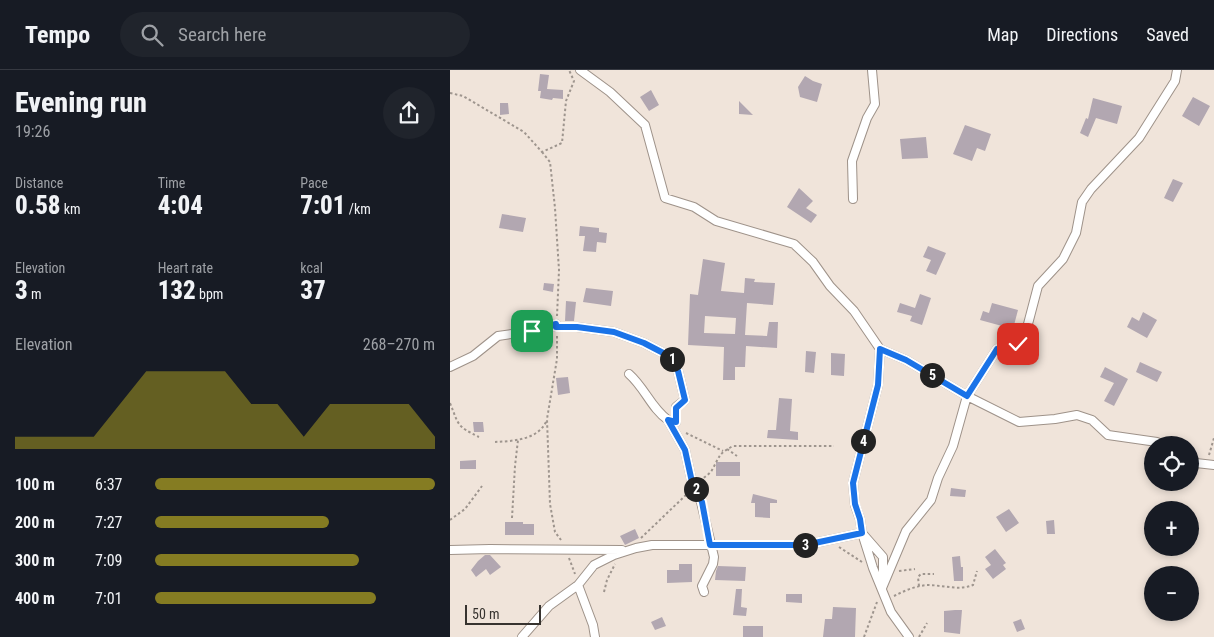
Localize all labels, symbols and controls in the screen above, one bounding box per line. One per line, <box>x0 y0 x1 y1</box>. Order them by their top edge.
search box <box>120 12 470 57</box>
text: Tempo <box>25 21 90 49</box>
icon: search <box>138 21 166 49</box>
text: Search here <box>178 23 266 46</box>
text: Map <box>987 24 1018 45</box>
text: Directions <box>1046 24 1118 45</box>
text: Saved <box>1146 24 1189 45</box>
text: Evening run <box>15 86 147 119</box>
button: share <box>383 87 435 139</box>
text: 19:26 <box>15 122 50 141</box>
text: Distance <box>15 175 63 191</box>
text: Time <box>158 175 185 191</box>
text: Pace <box>300 175 328 191</box>
text: 0.58 <box>15 191 61 220</box>
text: 4:04 <box>158 191 203 220</box>
text: 7:01 <box>300 191 346 220</box>
text: km <box>61 201 81 217</box>
text: /km <box>346 201 371 217</box>
text: Elevation <box>15 260 65 276</box>
text: Heart rate <box>158 260 213 276</box>
text: kcal <box>300 260 323 276</box>
text: 3 <box>15 276 28 305</box>
text: 132 <box>158 276 196 305</box>
text: 37 <box>300 276 326 305</box>
text: m <box>28 286 41 302</box>
text: bpm <box>196 286 223 302</box>
pin <box>511 310 553 352</box>
icon: arrive <box>518 317 546 345</box>
pin <box>997 323 1039 365</box>
icon: check <box>1004 330 1032 358</box>
text: Elevation <box>15 335 73 354</box>
text: 268–270 m <box>363 335 435 354</box>
pin: 1 <box>660 346 684 372</box>
text: 1 <box>669 351 676 367</box>
pin: 5 <box>920 362 944 388</box>
text: 5 <box>929 367 936 383</box>
pin: 4 <box>850 428 876 454</box>
text: 4 <box>860 433 867 449</box>
map controls <box>1144 436 1199 621</box>
button: locate <box>1144 436 1199 491</box>
text: 100 m <box>15 475 55 494</box>
text: 6:37 <box>95 475 122 494</box>
pin: 2 <box>684 476 708 502</box>
text: 2 <box>693 481 700 497</box>
button: + <box>1144 501 1199 556</box>
text: 200 m <box>15 513 55 532</box>
text: 7:27 <box>95 513 122 532</box>
pin: 3 <box>792 532 818 558</box>
text: 3 <box>802 537 809 553</box>
text: 300 m <box>15 551 55 570</box>
text: 7:09 <box>95 551 122 570</box>
button: − <box>1144 566 1199 621</box>
text: 400 m <box>15 589 55 608</box>
text: 7:01 <box>95 589 122 608</box>
scale bar <box>465 602 541 625</box>
text: 50 m <box>472 606 500 622</box>

